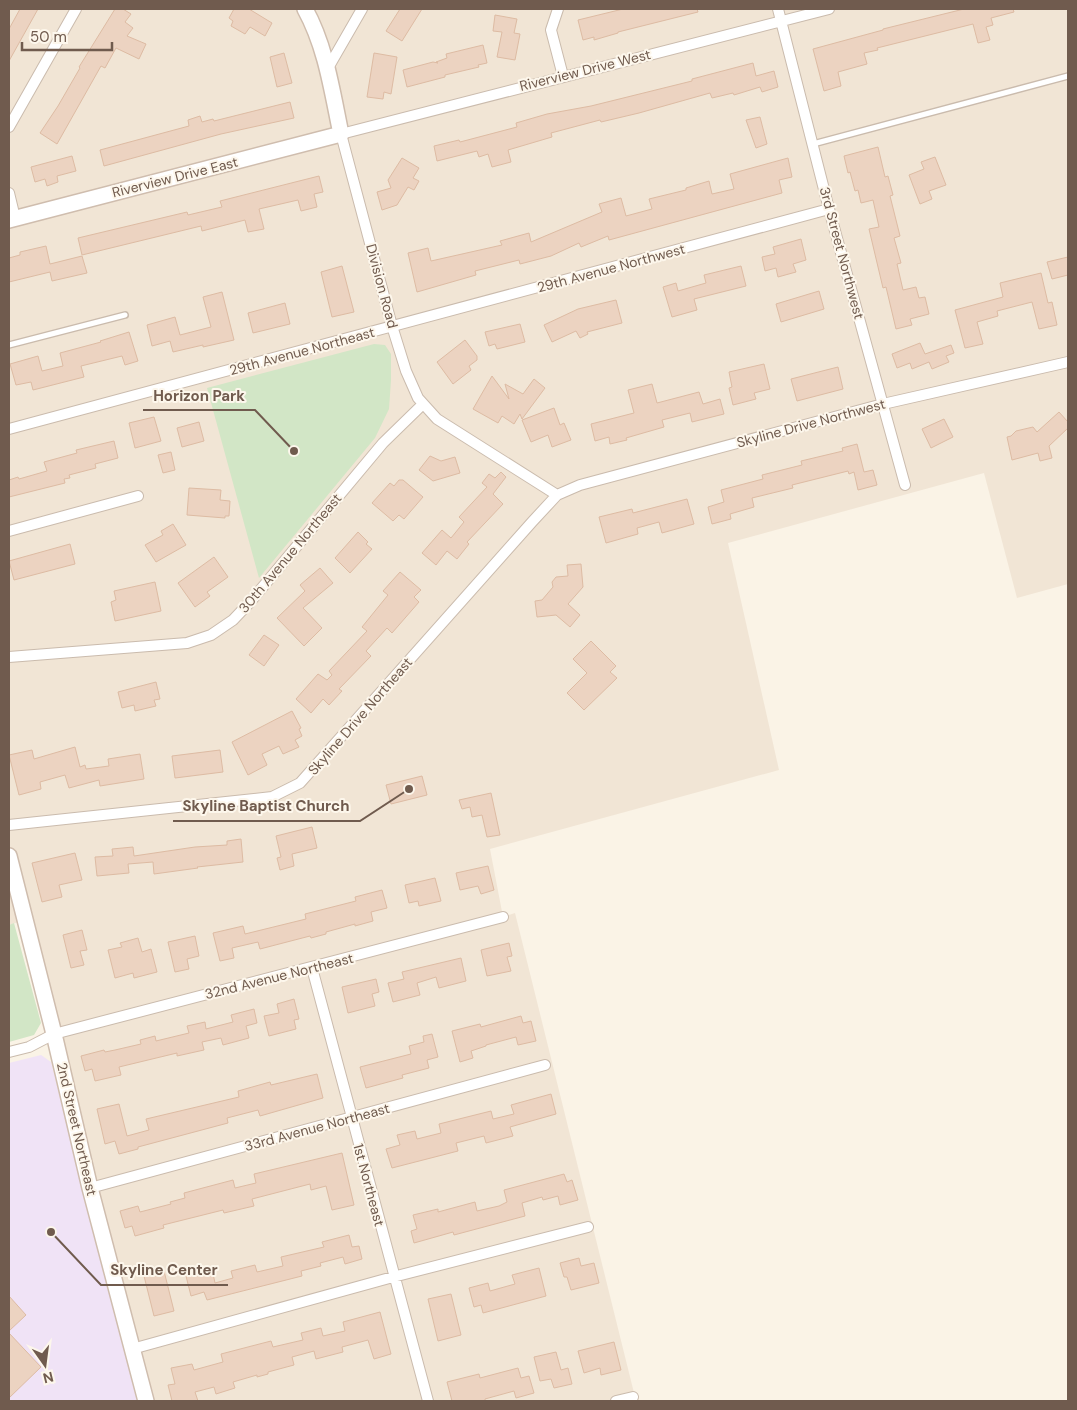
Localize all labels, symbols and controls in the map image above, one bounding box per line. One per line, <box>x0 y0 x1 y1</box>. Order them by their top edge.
scale bar <box>22 20 112 52</box>
text: 50 m <box>30 27 67 47</box>
street label: Riverview Drive West <box>518 45 652 95</box>
street label: Riverview Drive East <box>110 153 240 201</box>
street label: 3rd Street Northwest <box>816 185 868 321</box>
street label: 29th Avenue Northwest <box>535 240 687 296</box>
street label: Division Road <box>362 242 402 330</box>
street label: 29th Avenue Northeast <box>227 323 377 379</box>
callout: Horizon Park <box>143 380 255 410</box>
text: Horizon Park <box>153 386 245 406</box>
street label: Skyline Drive Northwest <box>735 394 887 452</box>
street label: 30th Avenue Northeast <box>235 489 345 617</box>
street label: Skyline Drive Northeast <box>304 653 416 779</box>
callout: Skyline Baptist Church <box>173 791 360 821</box>
text: Skyline Baptist Church <box>183 796 349 816</box>
street label: 32nd Avenue Northeast <box>203 949 355 1003</box>
street label: 2nd Street Northeast <box>53 1060 101 1198</box>
street label: 33rd Avenue Northeast <box>242 1099 392 1155</box>
street label: 1st Northeast <box>349 1142 389 1228</box>
callout: Skyline Center <box>101 1255 228 1285</box>
text: Skyline Center <box>110 1260 218 1280</box>
north arrow <box>20 1340 70 1390</box>
text: N <box>41 1368 55 1388</box>

